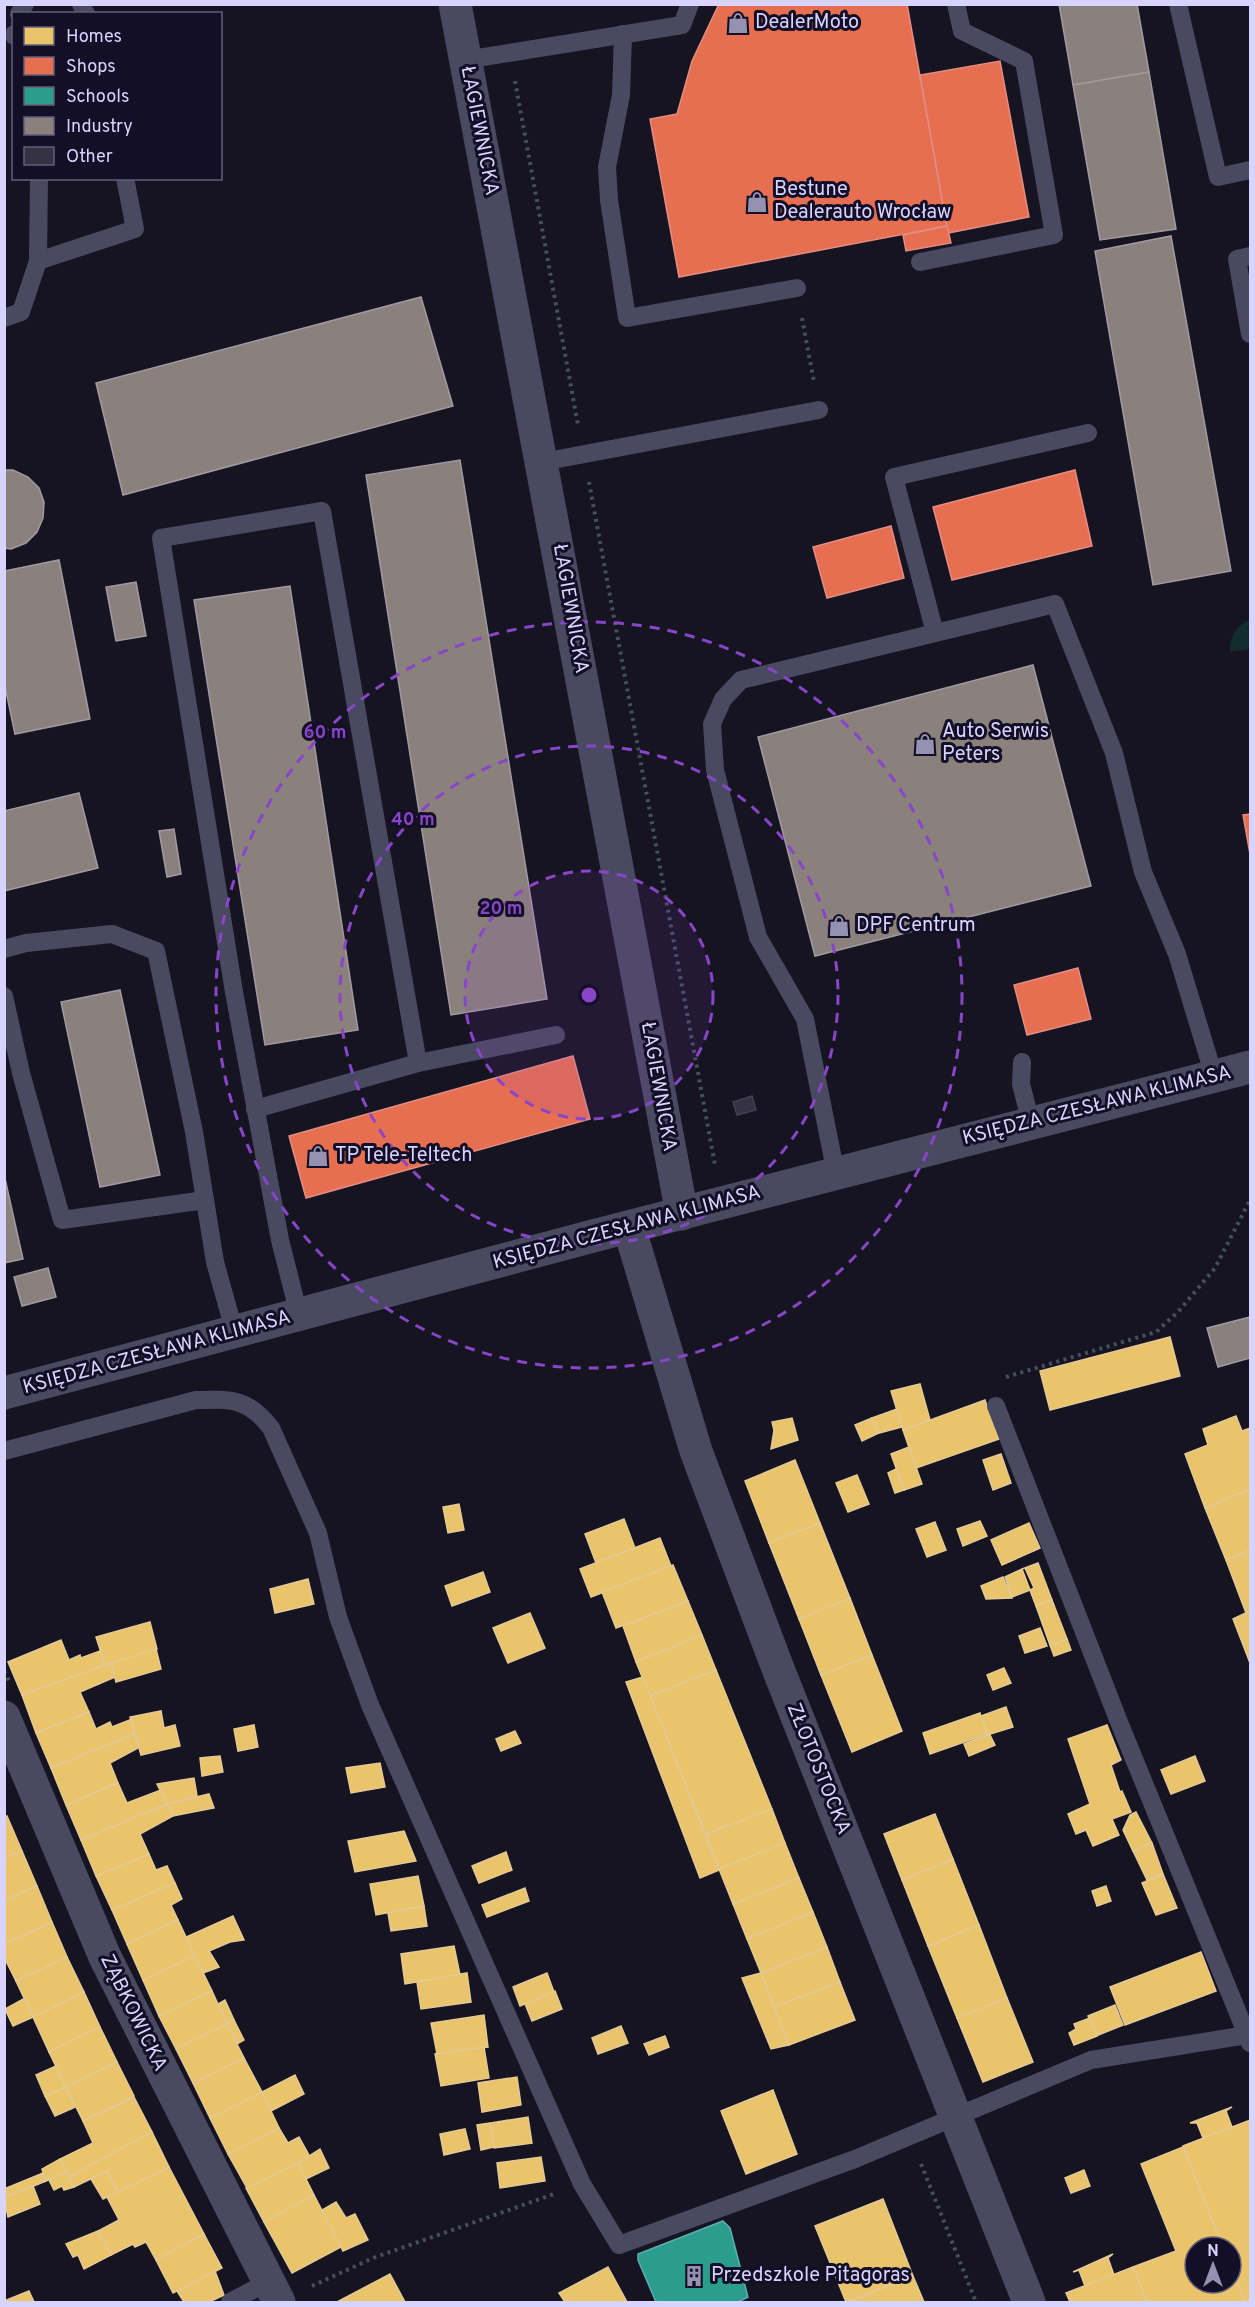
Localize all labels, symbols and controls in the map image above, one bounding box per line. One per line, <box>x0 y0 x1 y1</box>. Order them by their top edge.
place label: DealerMoto <box>755 10 859 36</box>
shop icon: DealerMoto <box>726 11 750 35</box>
legend <box>12 12 222 180</box>
text: Homes <box>66 26 122 49</box>
text: Shops <box>66 56 116 79</box>
street label: ŁAGIEWNICKA <box>454 64 504 198</box>
text: Schools <box>66 86 129 109</box>
text: Industry <box>66 116 133 139</box>
text: Other <box>66 146 113 169</box>
place label: Bestune Dealerauto Wrocław <box>774 177 951 226</box>
shop icon: Bestune Dealerauto Wrocław <box>745 190 769 214</box>
street label: ŁAGIEWNICKA <box>546 542 594 676</box>
place label: Auto Serwis Peters <box>942 719 1049 768</box>
text: 60 m <box>303 722 347 745</box>
shop icon: Auto Serwis Peters <box>913 732 937 756</box>
text: 40 m <box>391 809 435 832</box>
text: 20 m <box>479 898 523 921</box>
place label: DPF Centrum <box>856 913 976 939</box>
shop icon: DPF Centrum <box>827 914 851 938</box>
centre of rings <box>579 985 599 1005</box>
street label: ŁAGIEWNICKA <box>634 1020 682 1154</box>
street label: KSIĘDZA CZESŁAWA KLIMASA <box>960 1060 1234 1152</box>
place label: TP Tele-Teltech <box>335 1143 473 1169</box>
shop icon: TP Tele-Teltech <box>306 1144 330 1168</box>
street label: KSIĘDZA CZESŁAWA KLIMASA <box>490 1180 764 1276</box>
street label: KSIĘDZA CZESŁAWA KLIMASA <box>20 1305 294 1401</box>
street label: ZŁOTOSTOCKA <box>780 1699 856 1839</box>
street label: ZĄBKOWICKA <box>93 1950 173 2076</box>
north arrow <box>1183 2235 1243 2295</box>
text: N <box>1207 2242 1219 2262</box>
place label: Przedszkole Pitagoras <box>711 2263 910 2289</box>
building icon: Przedszkole Pitagoras <box>682 2264 706 2288</box>

